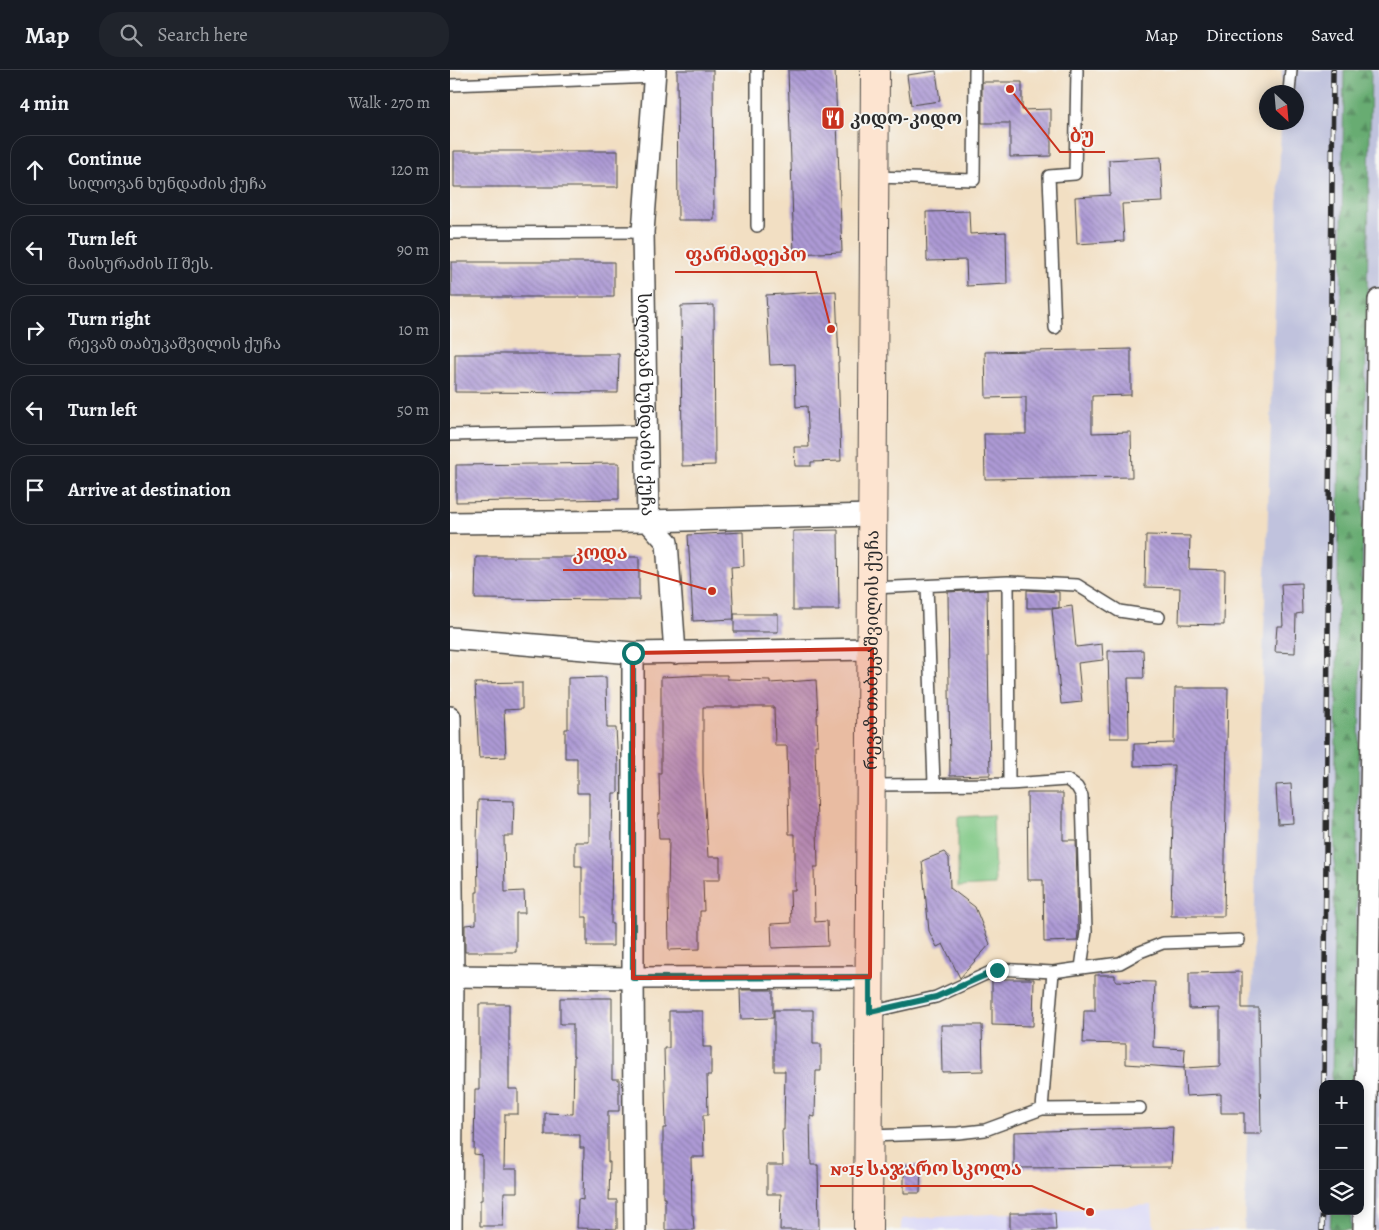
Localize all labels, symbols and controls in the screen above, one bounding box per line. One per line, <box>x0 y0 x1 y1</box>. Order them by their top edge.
search box <box>99 12 449 57</box>
text: Map <box>25 19 69 51</box>
icon: search <box>117 21 145 49</box>
text: Search here <box>157 22 248 48</box>
text: Map <box>1145 23 1178 47</box>
text: Directions <box>1206 23 1283 47</box>
text: Saved <box>1311 23 1354 47</box>
north arrow <box>1259 85 1304 130</box>
text: 4 min <box>20 89 69 117</box>
text: Walk · 270 m <box>348 92 430 114</box>
restaurant icon: კიდო-კიდო <box>820 105 846 131</box>
place label: კიდო-კიდო <box>850 106 962 130</box>
callout: ბუ <box>1060 118 1105 152</box>
text: ბუ <box>1070 123 1094 149</box>
text: Continue <box>68 146 142 172</box>
icon: ahead <box>21 156 49 184</box>
text: 120 m <box>391 159 429 181</box>
text: სილოვან ხუნდაძის ქუჩა <box>68 173 267 195</box>
text: Turn left <box>68 226 137 252</box>
icon: left <box>21 236 49 264</box>
callout: ფარმადეპო <box>675 238 816 272</box>
text: 90 m <box>397 239 429 261</box>
text: ფარმადეპო <box>685 242 807 268</box>
text: მაისურაძის II შეს. <box>68 253 214 275</box>
street label: სილოვან ხუნდაძის ქუჩა <box>632 292 660 517</box>
text: Turn right <box>68 306 150 332</box>
icon: right <box>21 316 49 344</box>
text: 10 m <box>399 319 429 341</box>
text: რევაზ თაბუკაშვილის ქუჩა <box>68 333 281 355</box>
icon: left <box>21 396 49 424</box>
text: Turn left <box>68 397 137 423</box>
text: 50 m <box>397 399 429 421</box>
icon: arrive <box>21 476 49 504</box>
text: Arrive at destination <box>68 477 231 503</box>
street label: რევაზ თაბუკაშვილის ქუჩა <box>859 530 884 770</box>
callout: კოდა <box>563 536 638 570</box>
text: კოდა <box>573 540 627 566</box>
route start <box>622 642 645 665</box>
route end <box>986 959 1009 982</box>
map controls <box>1319 1080 1364 1215</box>
button: + <box>1319 1080 1364 1125</box>
button: − <box>1319 1125 1364 1170</box>
callout: №15 საჯარო სკოლა <box>820 1152 1032 1186</box>
text: №15 საჯარო სკოლა <box>830 1156 1022 1182</box>
button: layers <box>1319 1170 1364 1215</box>

